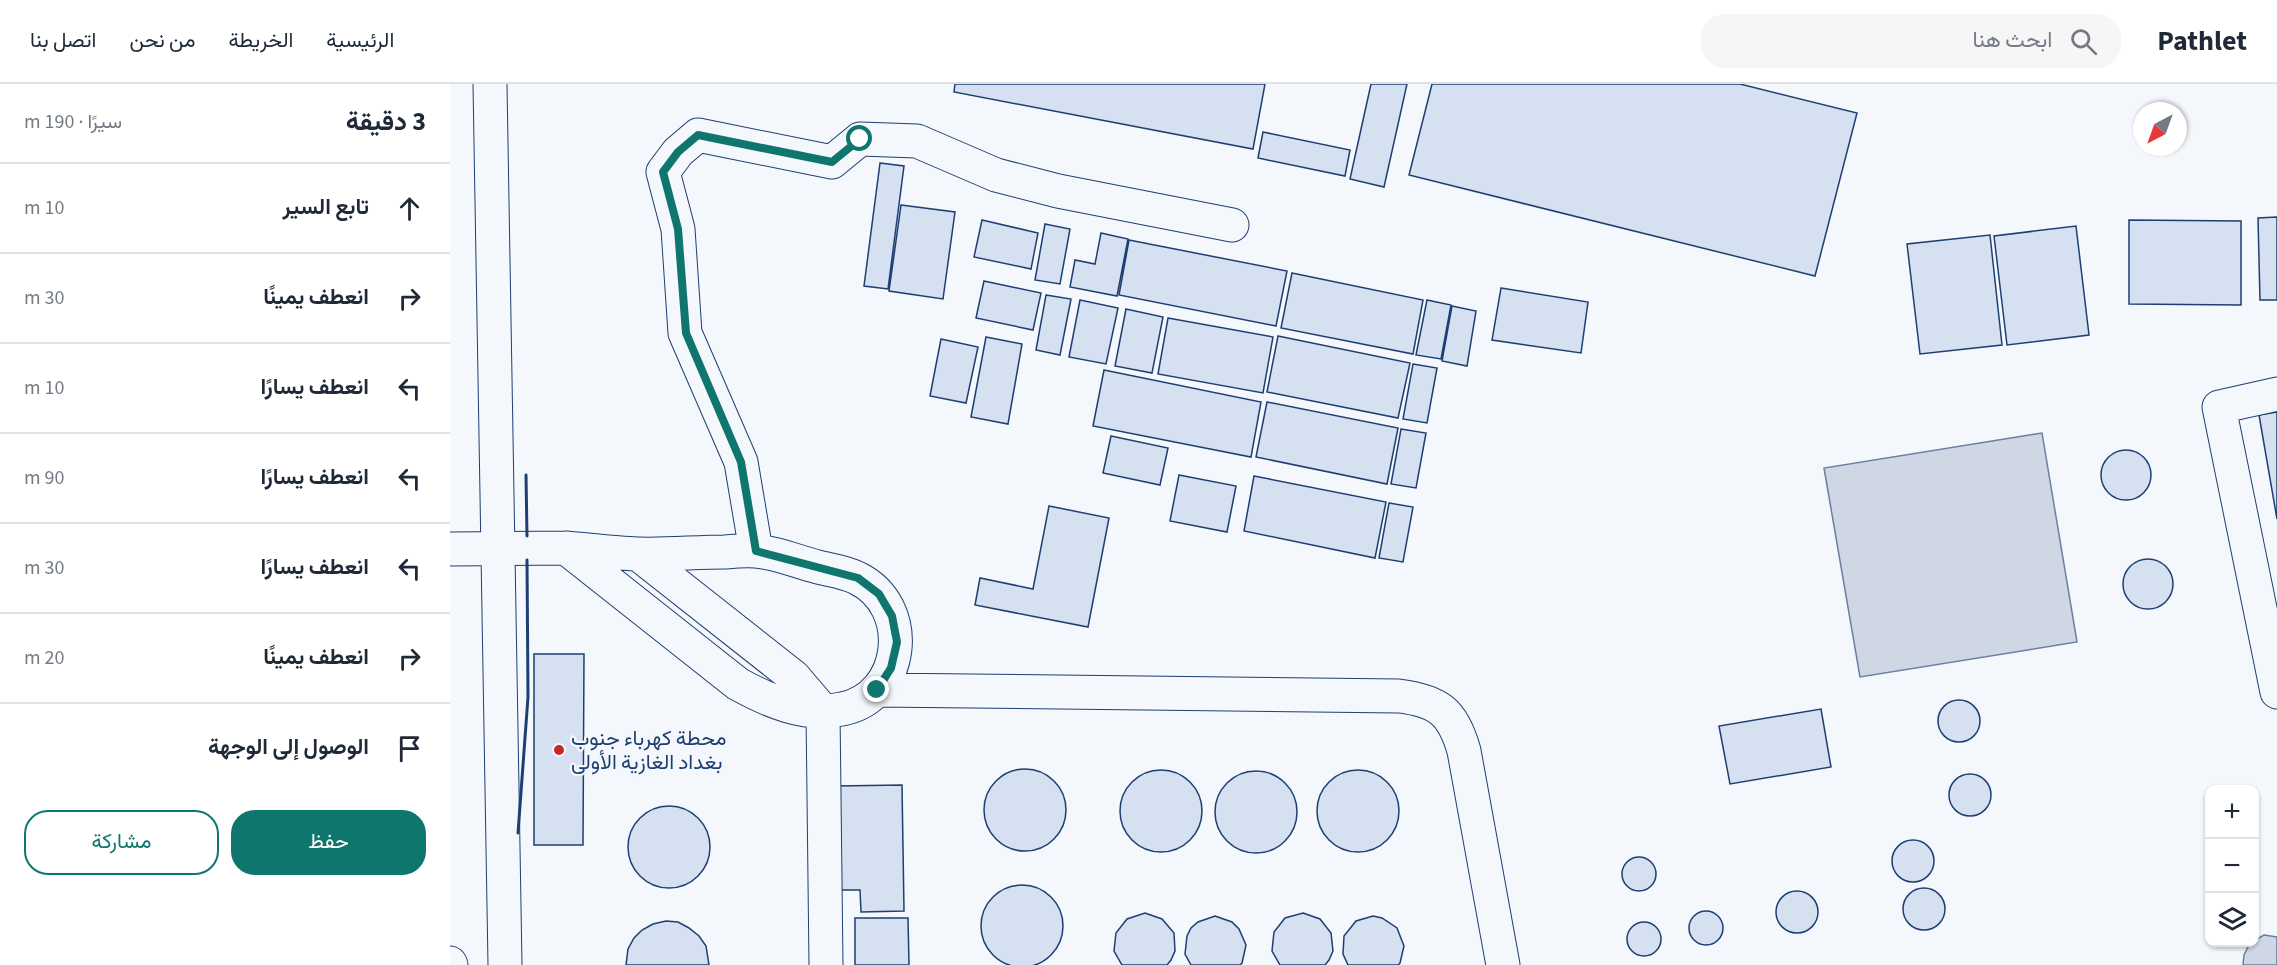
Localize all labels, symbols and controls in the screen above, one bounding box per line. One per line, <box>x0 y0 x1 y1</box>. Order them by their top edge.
search box <box>1701 14 2121 68</box>
text: Pathlet <box>2157 21 2247 61</box>
text: ابحث هنا <box>1972 24 2052 56</box>
text: اتصل بنا <box>30 25 96 55</box>
text: من نحن <box>129 25 195 55</box>
text: الخريطة <box>228 25 293 55</box>
text: الرئيسية <box>326 25 394 55</box>
icon: search <box>2067 25 2100 58</box>
north arrow <box>2133 102 2187 156</box>
text: 3 دقيقة <box>346 103 426 140</box>
text: سيرًا · 190 m <box>24 108 122 136</box>
route start <box>846 125 872 151</box>
text: تابع السير <box>283 191 369 223</box>
icon: ahead <box>393 192 426 225</box>
text: 10 m <box>24 194 64 222</box>
text: انعطف يمينًا <box>263 281 369 313</box>
icon: right <box>393 282 426 315</box>
text: 30 m <box>24 284 64 312</box>
text: انعطف يسارًا <box>260 371 369 403</box>
icon: left <box>393 372 426 405</box>
text: 10 m <box>24 374 64 402</box>
text: انعطف يسارًا <box>260 461 369 493</box>
icon: left <box>393 462 426 495</box>
text: 90 m <box>24 464 64 492</box>
text: انعطف يسارًا <box>260 551 369 583</box>
icon: left <box>393 552 426 585</box>
text: 30 m <box>24 554 64 582</box>
text: انعطف يمينًا <box>263 641 369 673</box>
icon: right <box>393 642 426 675</box>
text: 20 m <box>24 644 64 672</box>
route end <box>863 676 889 702</box>
place label: محطة كهرباء جنوب بغداد الغازية الأولى <box>571 723 726 777</box>
text: الوصول إلى الوجهة <box>208 731 369 763</box>
icon: arrive <box>393 732 426 765</box>
marker: محطة كهرباء جنوب بغداد الغازية الأولى <box>552 743 566 757</box>
map controls <box>2205 785 2259 947</box>
button: + <box>2205 785 2259 839</box>
button: مشاركة <box>24 810 219 875</box>
button: حفظ <box>231 810 426 875</box>
button: − <box>2205 839 2259 893</box>
button: layers <box>2205 893 2259 947</box>

